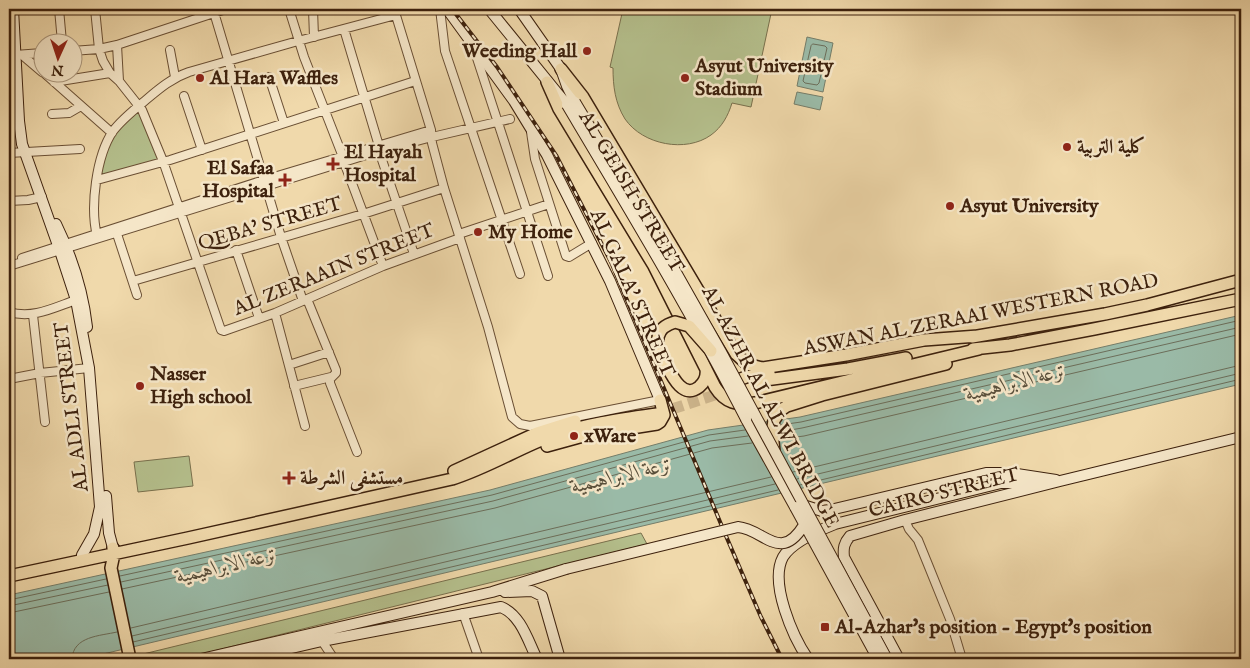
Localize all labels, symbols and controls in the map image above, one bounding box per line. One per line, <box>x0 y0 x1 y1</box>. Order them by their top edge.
north arrow <box>32 32 82 82</box>
place label: Weeding Hall <box>461 39 578 64</box>
marker: Weeding Hall <box>581 45 593 57</box>
place label: Asyut University Stadium <box>694 54 835 102</box>
text: N <box>51 61 65 79</box>
place label: Al Hara Waffles <box>209 66 338 91</box>
marker: Al Hara Waffles <box>194 72 206 84</box>
marker: Asyut University Stadium <box>679 72 691 84</box>
street label: AL GEISH STREET <box>572 106 689 278</box>
place label: كلية التربية <box>1077 135 1146 160</box>
place label: El Hayah Hospital <box>344 140 423 188</box>
marker: كلية التربية <box>1061 141 1073 153</box>
place label: El Safaa Hospital <box>202 156 275 204</box>
marker: El Hayah Hospital <box>326 157 340 171</box>
marker: El Safaa Hospital <box>278 173 292 187</box>
street label: QEBA' STREET <box>195 191 345 256</box>
place label: Asyut University <box>959 194 1100 219</box>
marker: Asyut University <box>944 200 956 212</box>
street label: AL GALA' STREET <box>583 204 680 381</box>
street label: AL ZERAAIN STREET <box>229 218 439 322</box>
place label: My Home <box>488 220 574 245</box>
marker: My Home <box>472 226 484 238</box>
street label: ASWAN AL ZERAAI WESTERN ROAD <box>800 268 1161 362</box>
street label: AL AZHR AL ALWI BRIDGE <box>695 281 845 532</box>
street label: AL ADLI STREET <box>49 320 95 494</box>
water label: ترعة الابراهيمية <box>961 357 1069 409</box>
place label: Nasser High school <box>149 362 252 410</box>
marker: Nasser High school <box>134 380 146 392</box>
place label: xWare <box>584 424 637 449</box>
marker: xWare <box>568 430 580 442</box>
water label: ترعة الابراهيمية <box>567 451 675 501</box>
street label: CAIRO STREET <box>866 462 1022 524</box>
place label: مستشفى الشرطة <box>300 466 403 492</box>
marker: مستشفى الشرطة <box>282 471 296 485</box>
water label: ترعة الابراهيمية <box>172 541 280 591</box>
place label: Al-Azhar's position - Egypt's position <box>834 615 1152 640</box>
marker: Al-Azhar's position - Egypt's position <box>819 621 831 633</box>

